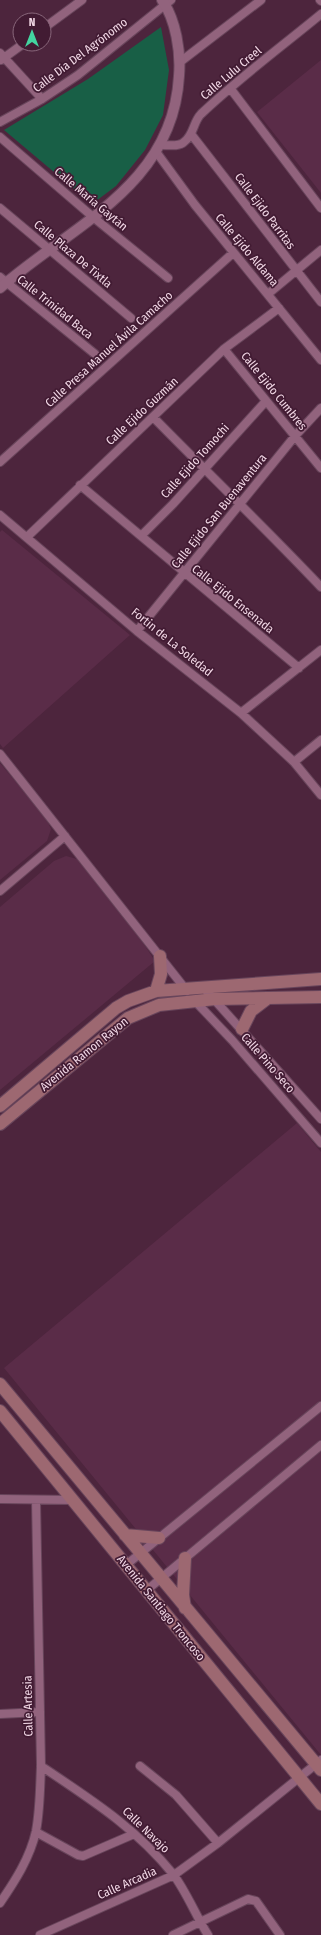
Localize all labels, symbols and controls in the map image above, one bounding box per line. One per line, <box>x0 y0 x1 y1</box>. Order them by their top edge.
north arrow <box>12 12 52 52</box>
street label: Calle Día Del Agrónomo <box>30 15 130 95</box>
text: N <box>29 16 35 29</box>
street label: Calle Lulu Creel <box>198 43 264 103</box>
street label: Calle María Gaytán <box>52 164 130 234</box>
street label: Calle Ejido Parritas <box>232 170 298 252</box>
street label: Calle Ejido Aldama <box>212 211 282 289</box>
street label: Calle Plaza De Tixtla <box>31 217 115 291</box>
street label: Calle Trinidad Baca <box>14 272 96 342</box>
street label: Calle Presa Manuel Ávila Camacho <box>42 287 176 410</box>
street label: Calle Ejido Cumbres <box>238 349 310 433</box>
street label: Calle Ejido Guzmán <box>103 374 181 448</box>
street label: Calle Ejido Tomochi <box>158 421 232 501</box>
street label: Calle Ejido San Buenaventura <box>168 451 270 571</box>
street label: Calle Ejido Ensenada <box>189 562 277 636</box>
street label: Fortin de La Soledad <box>129 605 215 679</box>
street label: Avenida Ramon Rayon <box>37 1014 131 1094</box>
street label: Calle Pino Seco <box>238 1030 298 1096</box>
street label: Avenida Santiago Troncoso <box>114 1552 208 1664</box>
street label: Calle Artesia <box>20 1675 36 1737</box>
street label: Calle Navajo <box>120 1804 172 1856</box>
street label: Calle Arcadia <box>95 1864 159 1902</box>

